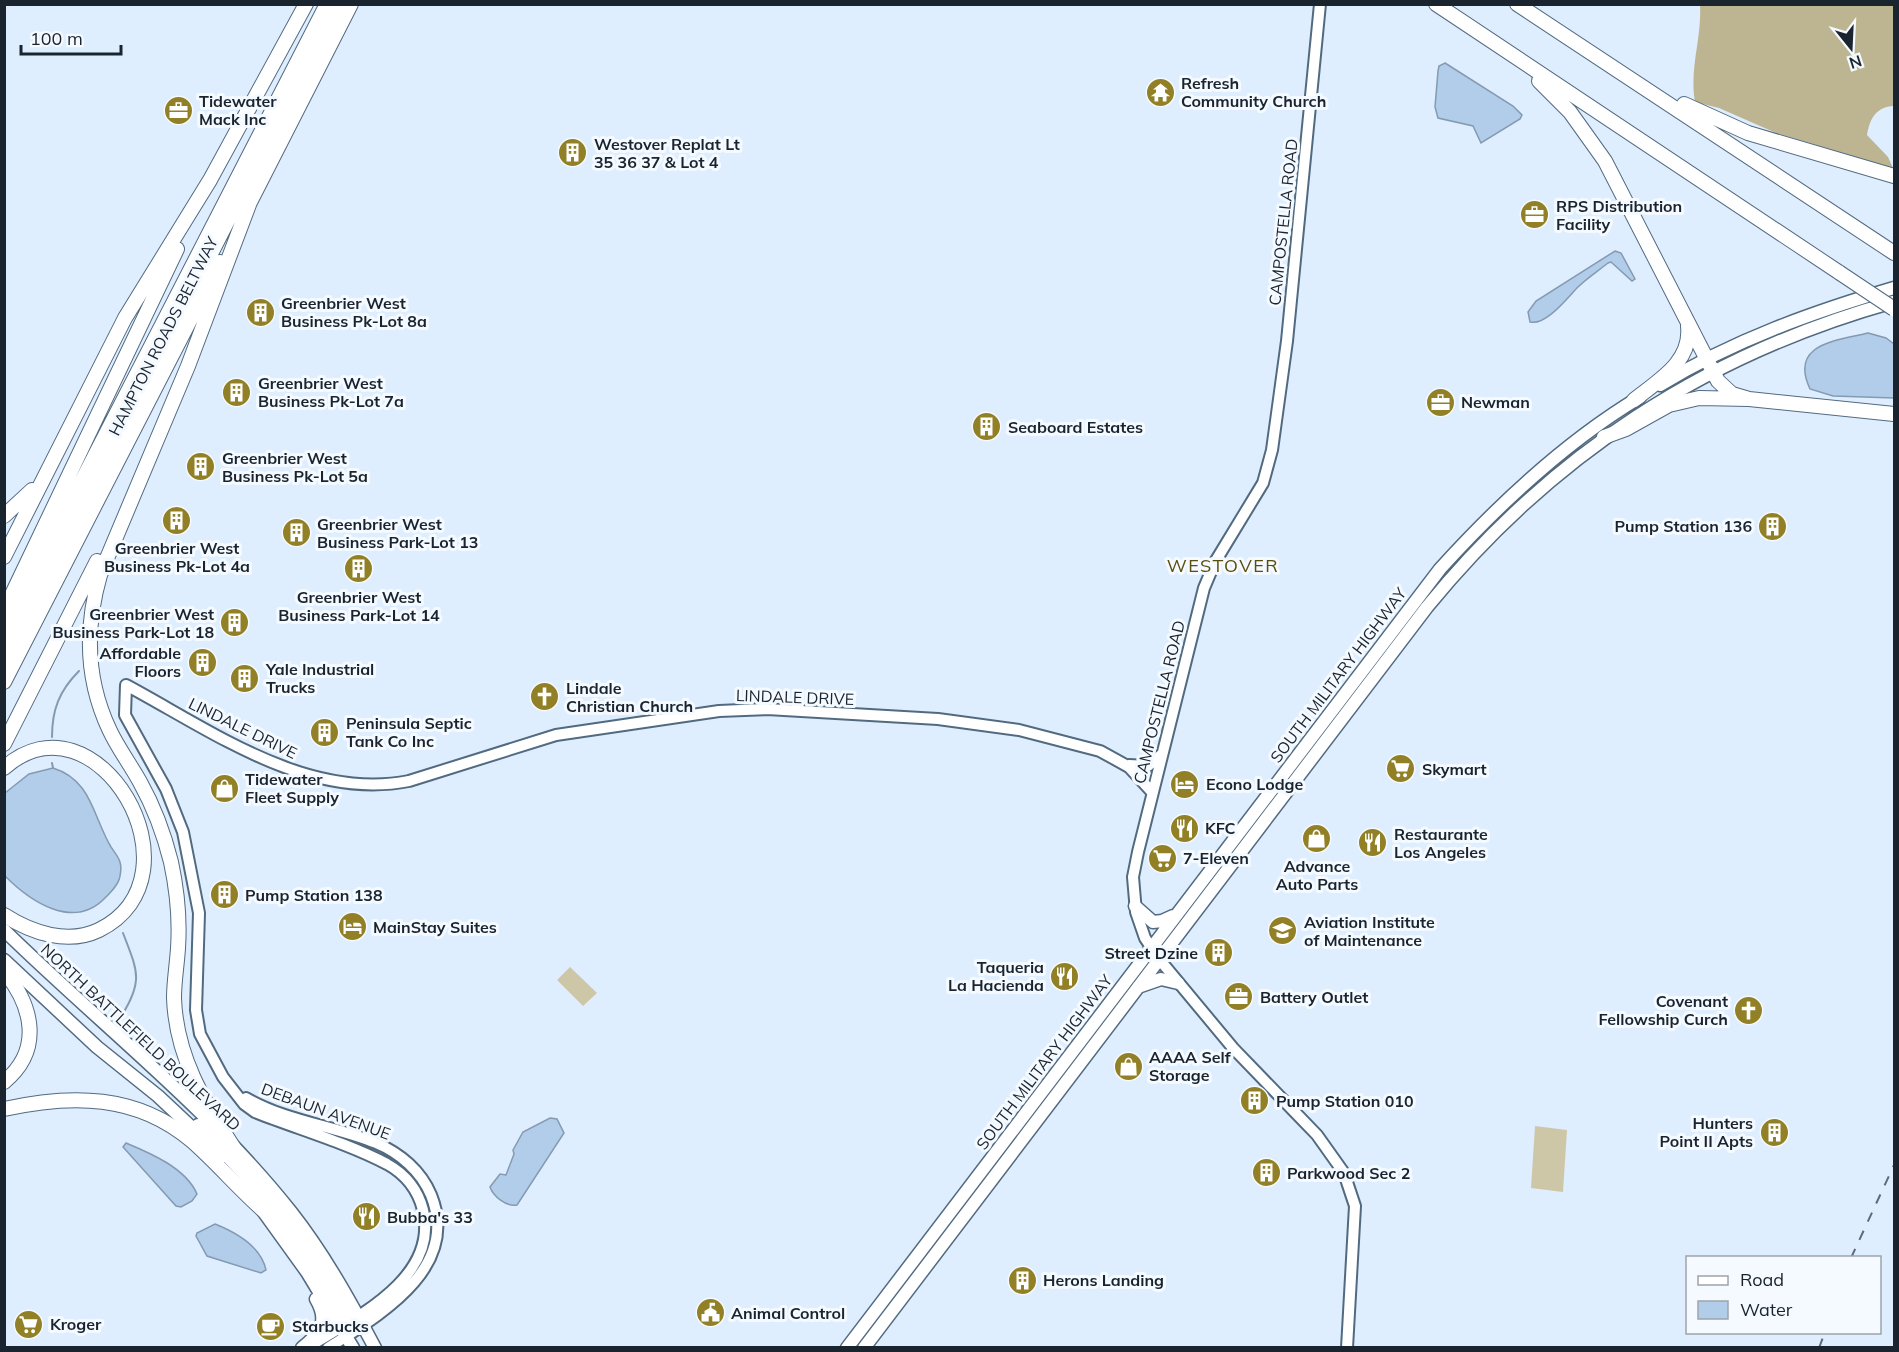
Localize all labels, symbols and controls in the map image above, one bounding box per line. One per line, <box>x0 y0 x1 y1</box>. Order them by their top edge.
scale bar <box>21 18 122 56</box>
north arrow <box>1821 18 1881 78</box>
text: 100 m <box>30 27 83 50</box>
text: N <box>1847 51 1864 74</box>
place label: Refresh Community Church <box>1181 73 1326 111</box>
temple icon: Refresh Community Church <box>1144 76 1176 108</box>
place label: Tidewater Mack Inc <box>199 91 277 129</box>
office icon: Tidewater Mack Inc <box>162 94 194 126</box>
place label: Westover Replat Lt 35 36 37 & Lot 4 <box>594 134 740 172</box>
building icon: Westover Replat Lt 35 36 37 & Lot 4 <box>557 137 589 169</box>
street label: CAMPOSTELLA ROAD <box>1264 138 1302 306</box>
place label: RPS Distribution Facility <box>1556 196 1682 234</box>
office icon: RPS Distribution Facility <box>1519 199 1551 231</box>
street label: HAMPTON ROADS BELTWAY <box>104 233 222 439</box>
place label: Greenbrier West Business Pk-Lot 8a <box>281 293 427 331</box>
building icon: Greenbrier West Business Pk-Lot 8a <box>244 296 276 328</box>
place label: Greenbrier West Business Pk-Lot 7a <box>258 373 404 411</box>
building icon: Greenbrier West Business Pk-Lot 7a <box>221 376 253 408</box>
office icon: Newman <box>1424 386 1456 418</box>
place label: Newman <box>1461 392 1530 412</box>
building icon: Seaboard Estates <box>971 411 1003 443</box>
place label: Seaboard Estates <box>1008 417 1143 437</box>
place label: Greenbrier West Business Pk-Lot 5a <box>222 448 368 486</box>
building icon: Greenbrier West Business Pk-Lot 5a <box>185 451 217 483</box>
building icon: Greenbrier West Business Pk-Lot 4a <box>161 504 193 536</box>
building icon: Pump Station 136 <box>1757 510 1789 542</box>
place label: Greenbrier West Business Park-Lot 13 <box>317 514 478 552</box>
place label: Pump Station 136 <box>1614 516 1752 536</box>
building icon: Greenbrier West Business Park-Lot 13 <box>280 517 312 549</box>
place label: Greenbrier West Business Pk-Lot 4a <box>104 538 250 576</box>
building icon: Greenbrier West Business Park-Lot 14 <box>343 553 375 585</box>
district label: WESTOVER <box>1167 554 1279 577</box>
street label: SOUTH MILITARY HIGHWAY <box>1266 583 1410 766</box>
place label: Greenbrier West Business Park-Lot 14 <box>278 587 440 625</box>
place label: Greenbrier West Business Park-Lot 18 <box>53 604 214 642</box>
building icon: Greenbrier West Business Park-Lot 18 <box>219 607 251 639</box>
street label: CAMPOSTELLA ROAD <box>1129 618 1189 786</box>
place label: Affordable Floors <box>100 643 181 681</box>
building icon: Affordable Floors <box>186 646 218 678</box>
place label: Yale Industrial Trucks <box>265 659 374 697</box>
building icon: Yale Industrial Trucks <box>229 662 261 694</box>
place label: Lindale Christian Church <box>566 678 693 716</box>
church icon: Lindale Christian Church <box>529 681 561 713</box>
street label: LINDALE DRIVE <box>735 685 855 709</box>
street label: LINDALE DRIVE <box>185 693 301 763</box>
place label: Peninsula Septic Tank Co Inc <box>346 713 472 751</box>
building icon: Peninsula Septic Tank Co Inc <box>309 716 341 748</box>
supermarket icon: Skymart <box>1385 753 1417 785</box>
place label: Skymart <box>1422 759 1487 779</box>
hotel icon: Econo Lodge <box>1169 768 1201 800</box>
place label: Tidewater Fleet Supply <box>245 769 339 807</box>
shop icon: Tidewater Fleet Supply <box>208 772 240 804</box>
place label: Econo Lodge <box>1206 774 1304 794</box>
restaurant icon: KFC <box>1168 812 1200 844</box>
place label: KFC <box>1205 818 1236 838</box>
shop icon: Advance Auto Parts <box>1301 822 1333 854</box>
place label: Restaurante Los Angeles <box>1394 824 1488 862</box>
restaurant icon: Restaurante Los Angeles <box>1357 827 1389 859</box>
supermarket icon: 7-Eleven <box>1146 842 1178 874</box>
place label: 7-Eleven <box>1183 848 1249 868</box>
place label: Advance Auto Parts <box>1276 856 1358 894</box>
building icon: Pump Station 138 <box>208 879 240 911</box>
place label: Pump Station 138 <box>245 885 383 905</box>
hotel icon: MainStay Suites <box>336 911 368 943</box>
place label: Aviation Institute of Maintenance <box>1304 912 1435 950</box>
school or university icon: Aviation Institute of Maintenance <box>1267 915 1299 947</box>
place label: MainStay Suites <box>373 917 497 937</box>
building icon: Street Dzine <box>1203 937 1235 969</box>
street label: NORTH BATTLEFIELD BOULEVARD <box>37 939 245 1135</box>
place label: Street Dzine <box>1104 943 1198 963</box>
place label: Taqueria La Hacienda <box>948 957 1044 995</box>
restaurant icon: Taqueria La Hacienda <box>1049 960 1081 992</box>
street label: SOUTH MILITARY HIGHWAY <box>972 970 1116 1153</box>
office icon: Battery Outlet <box>1223 981 1255 1013</box>
place label: Battery Outlet <box>1260 987 1368 1007</box>
place label: Covenant Fellowship Curch <box>1598 991 1728 1029</box>
church icon: Covenant Fellowship Curch <box>1733 994 1765 1026</box>
place label: AAAA Self Storage <box>1149 1047 1232 1085</box>
shop icon: AAAA Self Storage <box>1112 1050 1144 1082</box>
street label: DEBAUN AVENUE <box>259 1078 393 1144</box>
building icon: Pump Station 010 <box>1239 1085 1271 1117</box>
place label: Pump Station 010 <box>1276 1091 1414 1111</box>
place label: Hunters Point II Apts <box>1660 1113 1753 1151</box>
building icon: Hunters Point II Apts <box>1758 1116 1790 1148</box>
building icon: Parkwood Sec 2 <box>1250 1157 1282 1189</box>
place label: Parkwood Sec 2 <box>1287 1163 1410 1183</box>
restaurant icon: Bubba's 33 <box>350 1201 382 1233</box>
place label: Bubba's 33 <box>387 1207 473 1227</box>
legend <box>1686 1256 1881 1334</box>
building icon: Herons Landing <box>1006 1264 1038 1296</box>
text: Road <box>1740 1268 1784 1291</box>
place label: Herons Landing <box>1043 1270 1164 1290</box>
public building icon: Animal Control <box>694 1297 726 1329</box>
text: Water <box>1740 1298 1793 1321</box>
place label: Animal Control <box>731 1303 845 1323</box>
supermarket icon: Kroger <box>13 1308 45 1340</box>
cafe icon: Starbucks <box>255 1310 287 1342</box>
place label: Kroger <box>50 1314 102 1334</box>
place label: Starbucks <box>292 1316 369 1336</box>

